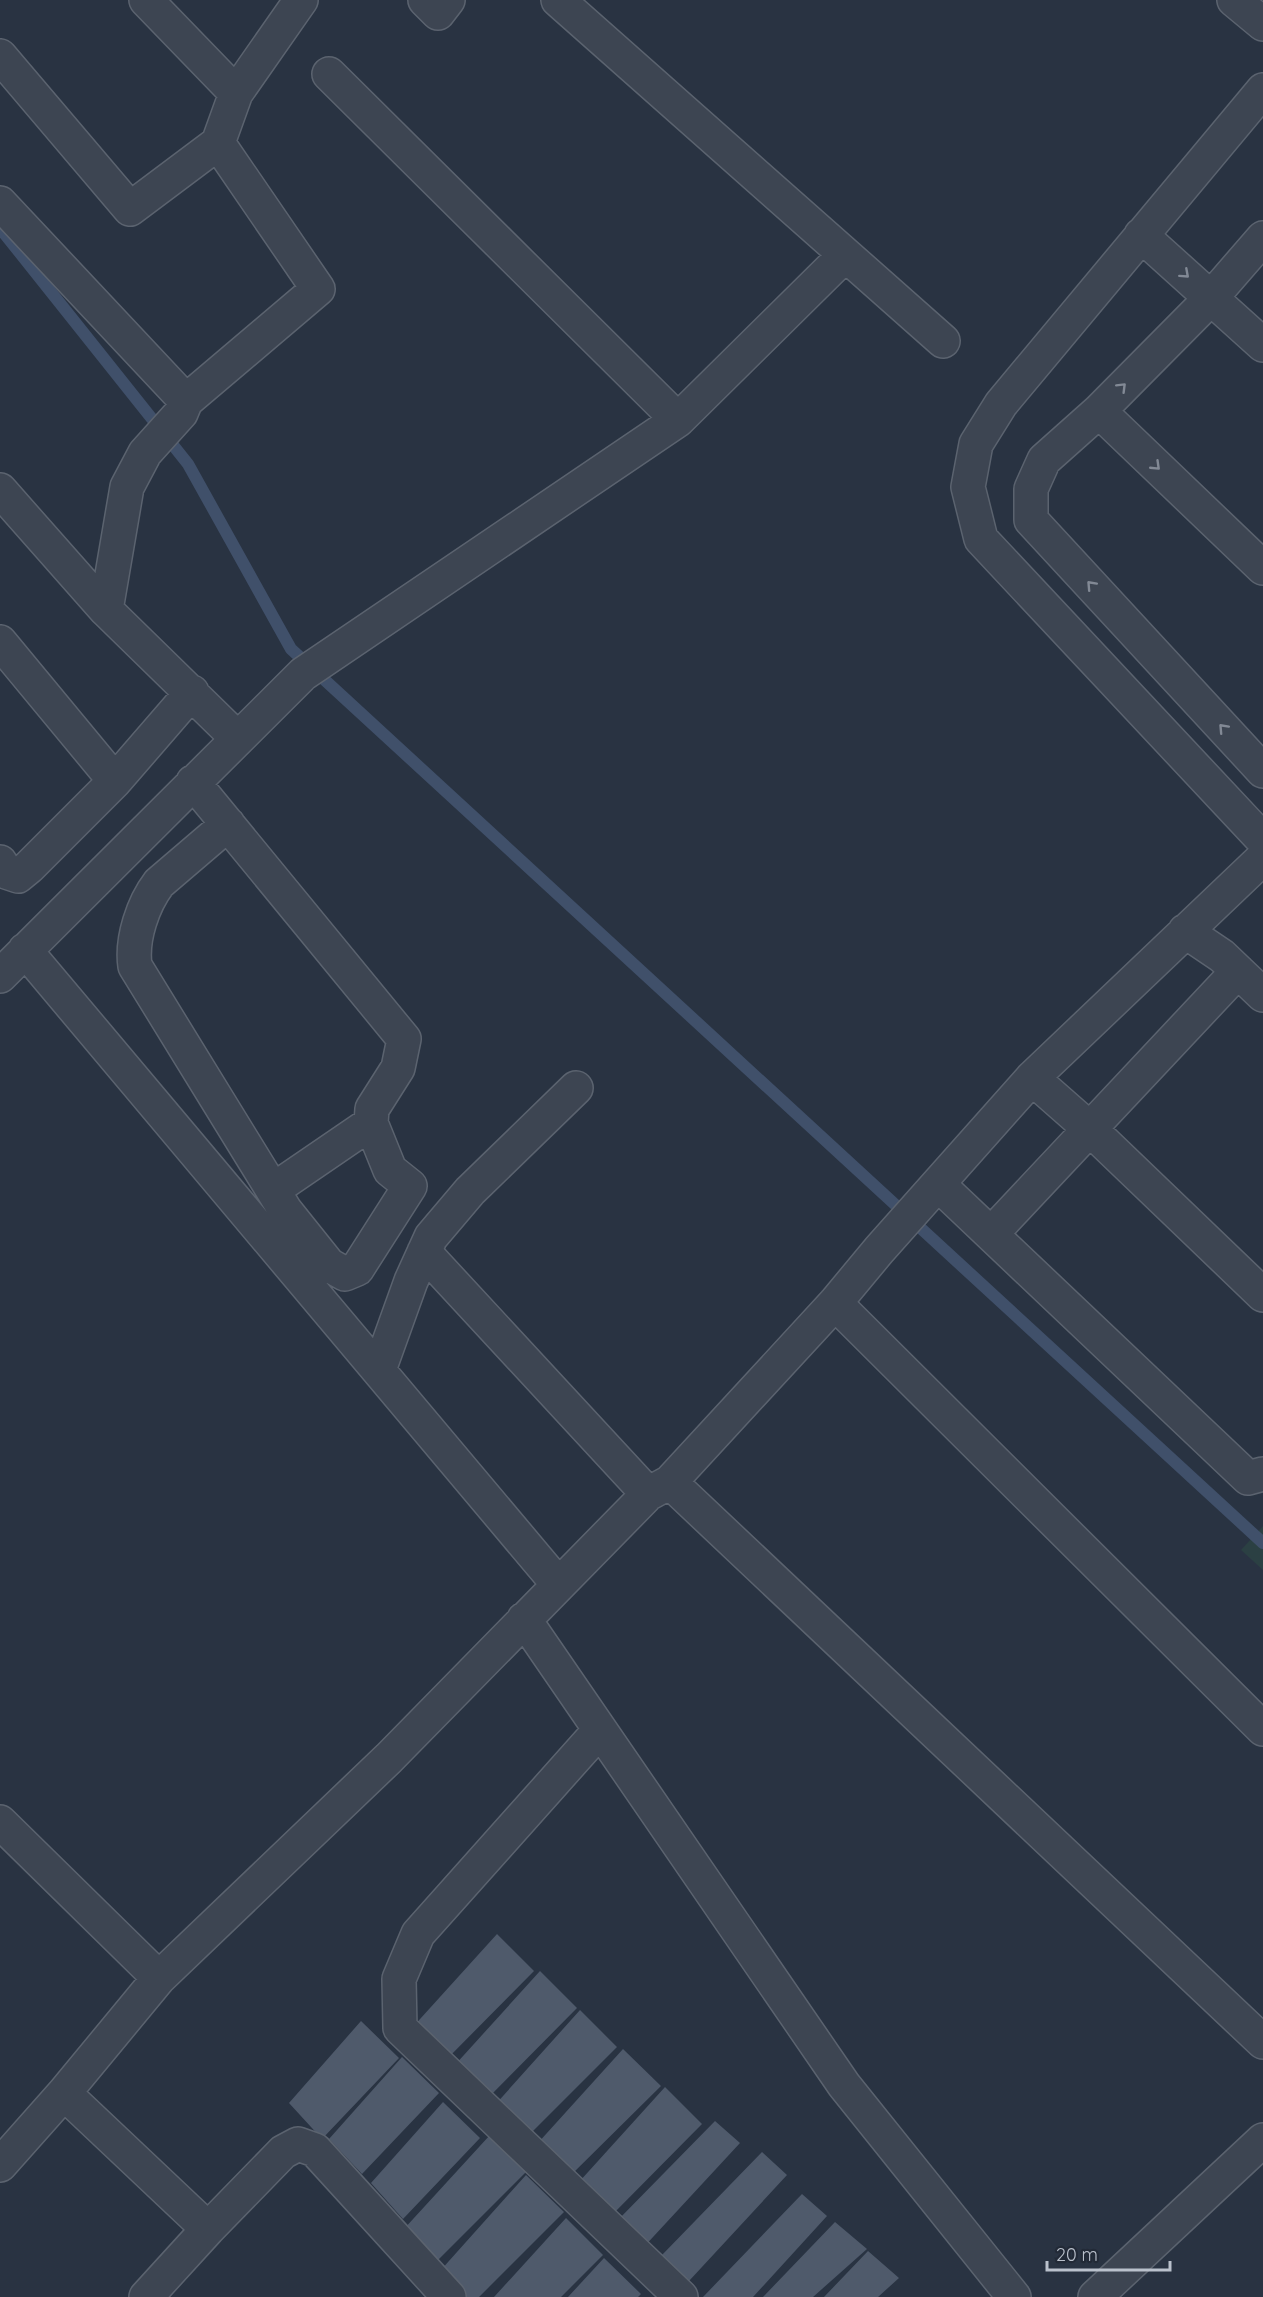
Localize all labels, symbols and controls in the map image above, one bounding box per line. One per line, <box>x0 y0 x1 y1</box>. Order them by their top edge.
one-way arrow <box>1177 267 1188 278</box>
one-way arrow <box>1115 384 1126 395</box>
one-way arrow <box>1150 459 1160 470</box>
one-way arrow <box>1087 581 1098 591</box>
one-way arrow <box>1219 724 1230 734</box>
scale bar <box>1047 2234 1170 2272</box>
text: 20 m <box>1056 2243 1098 2266</box>

